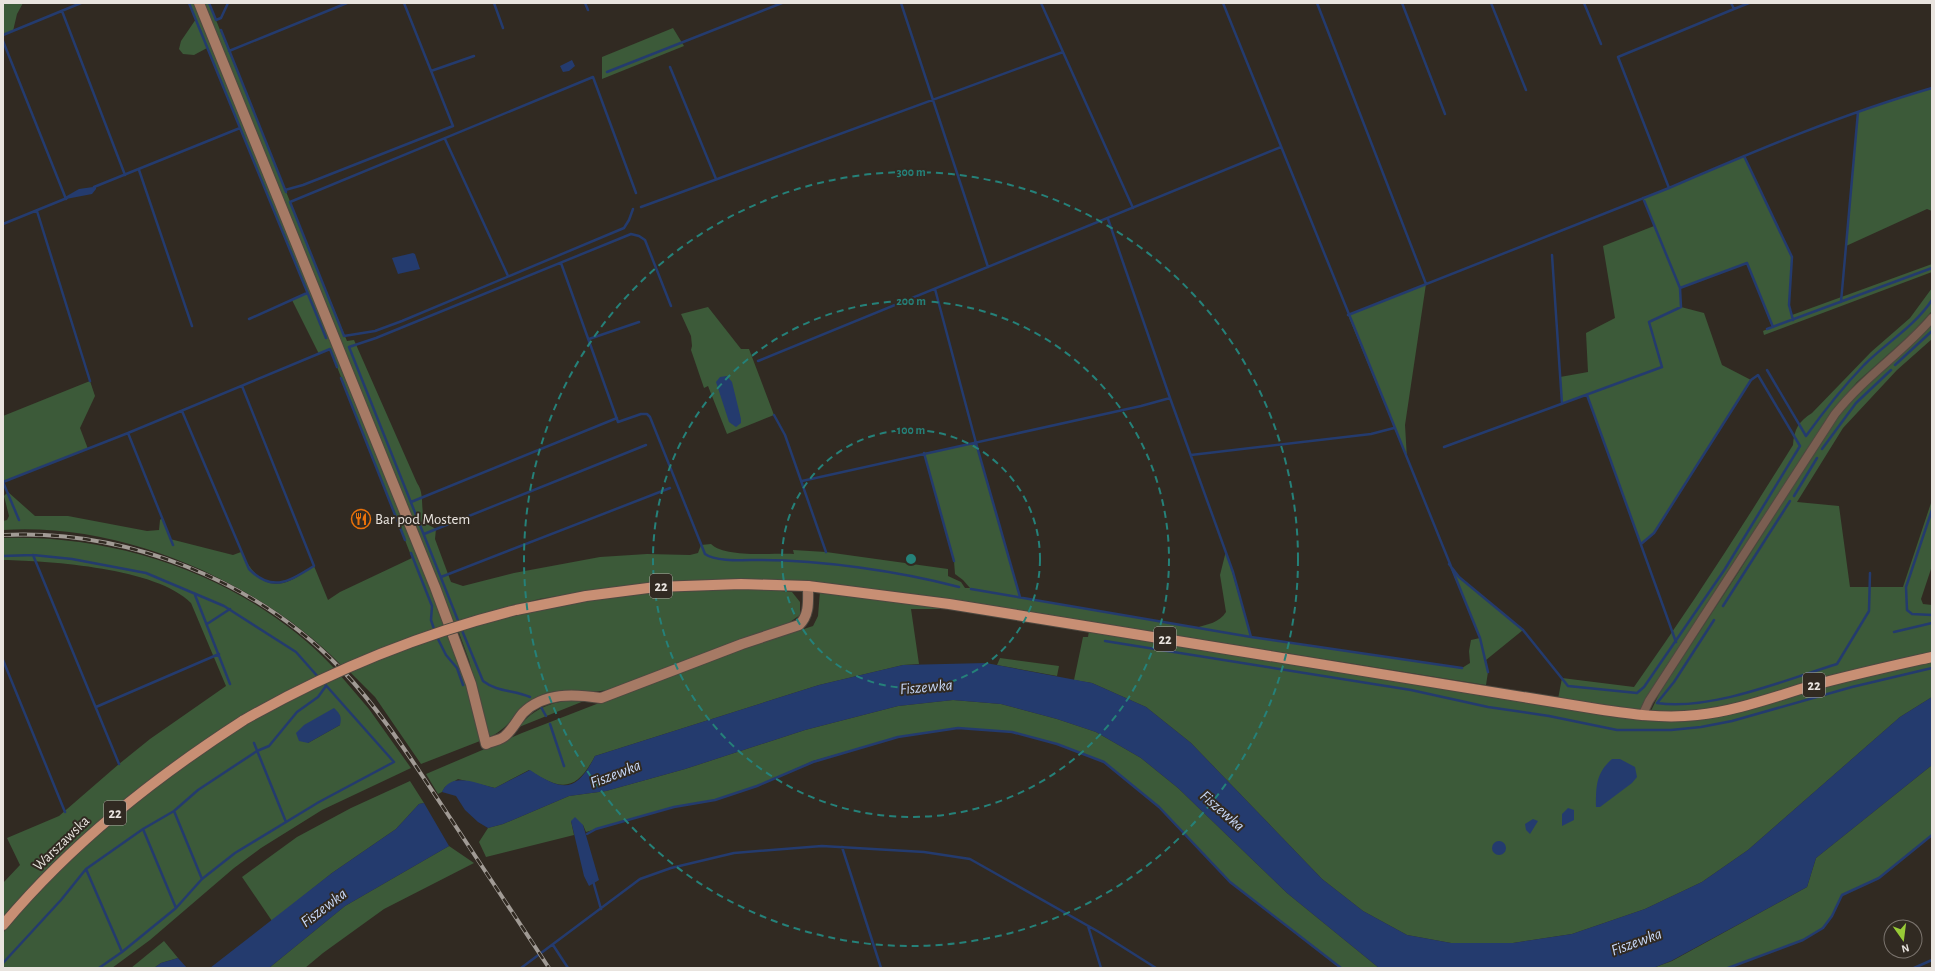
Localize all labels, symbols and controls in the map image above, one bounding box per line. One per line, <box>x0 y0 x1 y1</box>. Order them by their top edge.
text: 300 m <box>896 166 926 178</box>
text: 200 m <box>896 295 926 307</box>
text: 100 m <box>897 424 925 436</box>
restaurant icon: Bar pod Mostem <box>350 508 372 530</box>
place label: Bar pod Mostem <box>375 512 470 527</box>
centre of rings <box>904 552 918 566</box>
road number: 22 <box>650 574 672 598</box>
road number: 22 <box>1154 627 1176 651</box>
road number: 22 <box>1803 673 1825 697</box>
water label: Fiszewka <box>899 677 953 697</box>
water label: Fiszewka <box>588 757 643 791</box>
water label: Fiszewka <box>1197 787 1248 834</box>
road number: 22 <box>104 801 126 825</box>
street label: Warszawska <box>30 813 92 874</box>
water label: Fiszewka <box>298 885 350 930</box>
north arrow <box>1883 919 1923 959</box>
water label: Fiszewka <box>1609 925 1664 959</box>
text: N <box>1900 942 1910 954</box>

